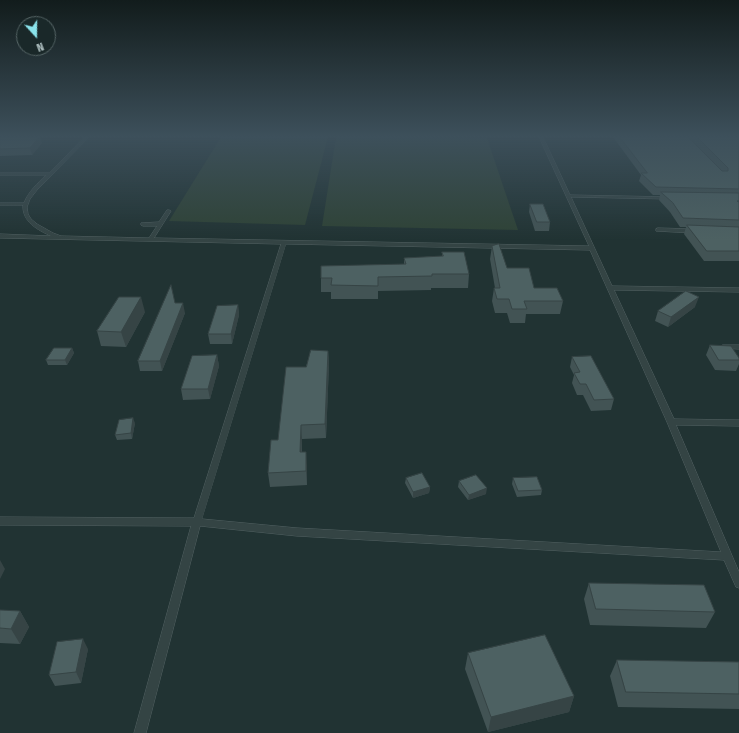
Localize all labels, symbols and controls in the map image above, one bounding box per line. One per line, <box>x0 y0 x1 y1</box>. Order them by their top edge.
north arrow <box>16 16 56 56</box>
text: N <box>35 39 46 54</box>

